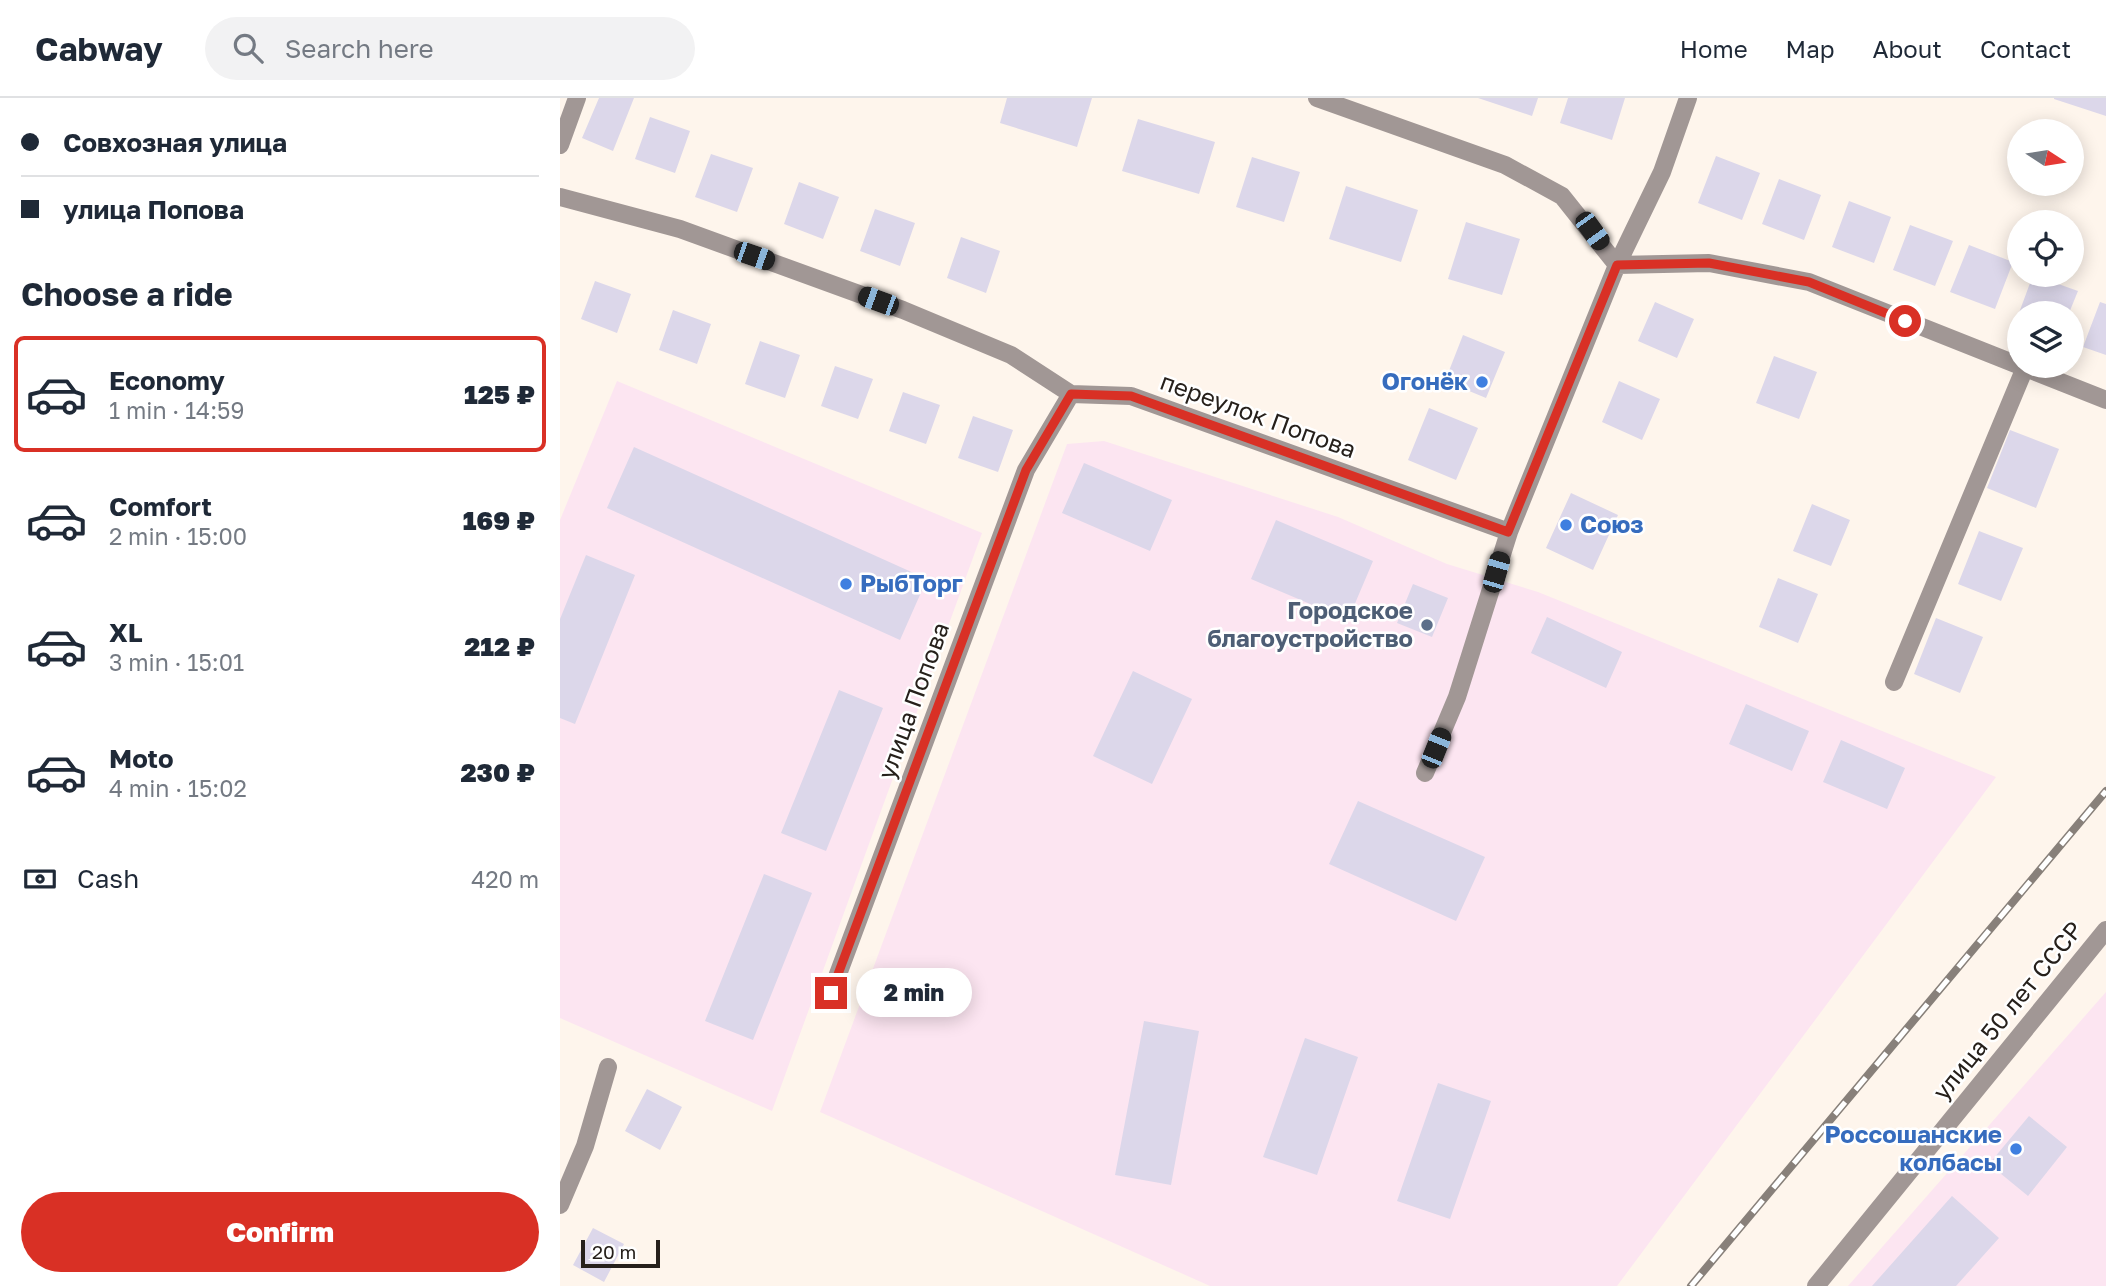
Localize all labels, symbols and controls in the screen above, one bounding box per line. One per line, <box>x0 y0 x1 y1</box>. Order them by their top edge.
search box <box>205 17 695 80</box>
text: Cabway <box>35 29 163 68</box>
icon: search <box>229 29 267 67</box>
text: Search here <box>285 33 434 64</box>
text: Home <box>1680 34 1748 63</box>
text: Map <box>1786 34 1835 63</box>
text: About <box>1873 34 1942 63</box>
text: Contact <box>1980 34 2071 63</box>
north arrow <box>2007 119 2084 196</box>
map controls <box>2007 119 2084 378</box>
text: Совхозная улица <box>63 127 287 158</box>
text: улица Попова <box>63 194 244 225</box>
car <box>1572 208 1613 254</box>
button: locate <box>2007 210 2084 287</box>
car <box>731 239 778 273</box>
text: Choose a ride <box>21 275 233 313</box>
car <box>855 284 902 318</box>
button: layers <box>2007 301 2084 378</box>
route start <box>1889 305 1921 337</box>
icon: car <box>25 363 88 426</box>
text: Economy <box>109 365 225 396</box>
street label: переулок Попова <box>1157 366 1360 463</box>
place label: Огонёк <box>1382 366 1468 395</box>
marker: Огонёк <box>1474 374 1490 390</box>
text: 125 ₽ <box>464 379 535 410</box>
text: 1 min · 14:59 <box>109 396 244 424</box>
icon: car <box>25 489 88 552</box>
text: Comfort <box>109 491 212 522</box>
text: 169 ₽ <box>463 505 535 536</box>
place label: Союз <box>1580 509 1644 538</box>
marker: Союз <box>1558 517 1574 533</box>
text: 2 min · 15:00 <box>109 522 247 550</box>
car <box>1481 549 1512 595</box>
place label: РыбТорг <box>860 568 963 597</box>
marker: РыбТорг <box>838 576 854 592</box>
place label: Городское благоустройство <box>1207 595 1413 652</box>
icon: car <box>25 615 88 678</box>
text: XL <box>109 617 143 648</box>
marker: Городское благоустройство <box>1419 617 1435 633</box>
street label: улица Попова <box>871 618 954 783</box>
text: 212 ₽ <box>464 631 535 662</box>
text: 3 min · 15:01 <box>109 648 244 676</box>
car <box>1419 725 1454 771</box>
icon: car <box>25 741 88 804</box>
text: Moto <box>109 743 174 774</box>
text: 230 ₽ <box>461 757 535 788</box>
text: 4 min · 15:02 <box>109 774 247 802</box>
icon: cash <box>21 860 59 898</box>
text: Cash <box>77 863 139 894</box>
text: 420 m <box>471 865 539 893</box>
street label: улица 50 лет СССР <box>1926 915 2088 1105</box>
callout: 2 min <box>856 968 971 1018</box>
route end <box>815 977 847 1009</box>
text: 2 min <box>884 978 944 1006</box>
place label: Россошанские колбасы <box>1825 1119 2002 1176</box>
marker: Россошанские колбасы <box>2008 1141 2024 1157</box>
button: Confirm <box>21 1192 539 1272</box>
scale bar <box>581 1237 660 1269</box>
text: 20 m <box>592 1240 636 1263</box>

